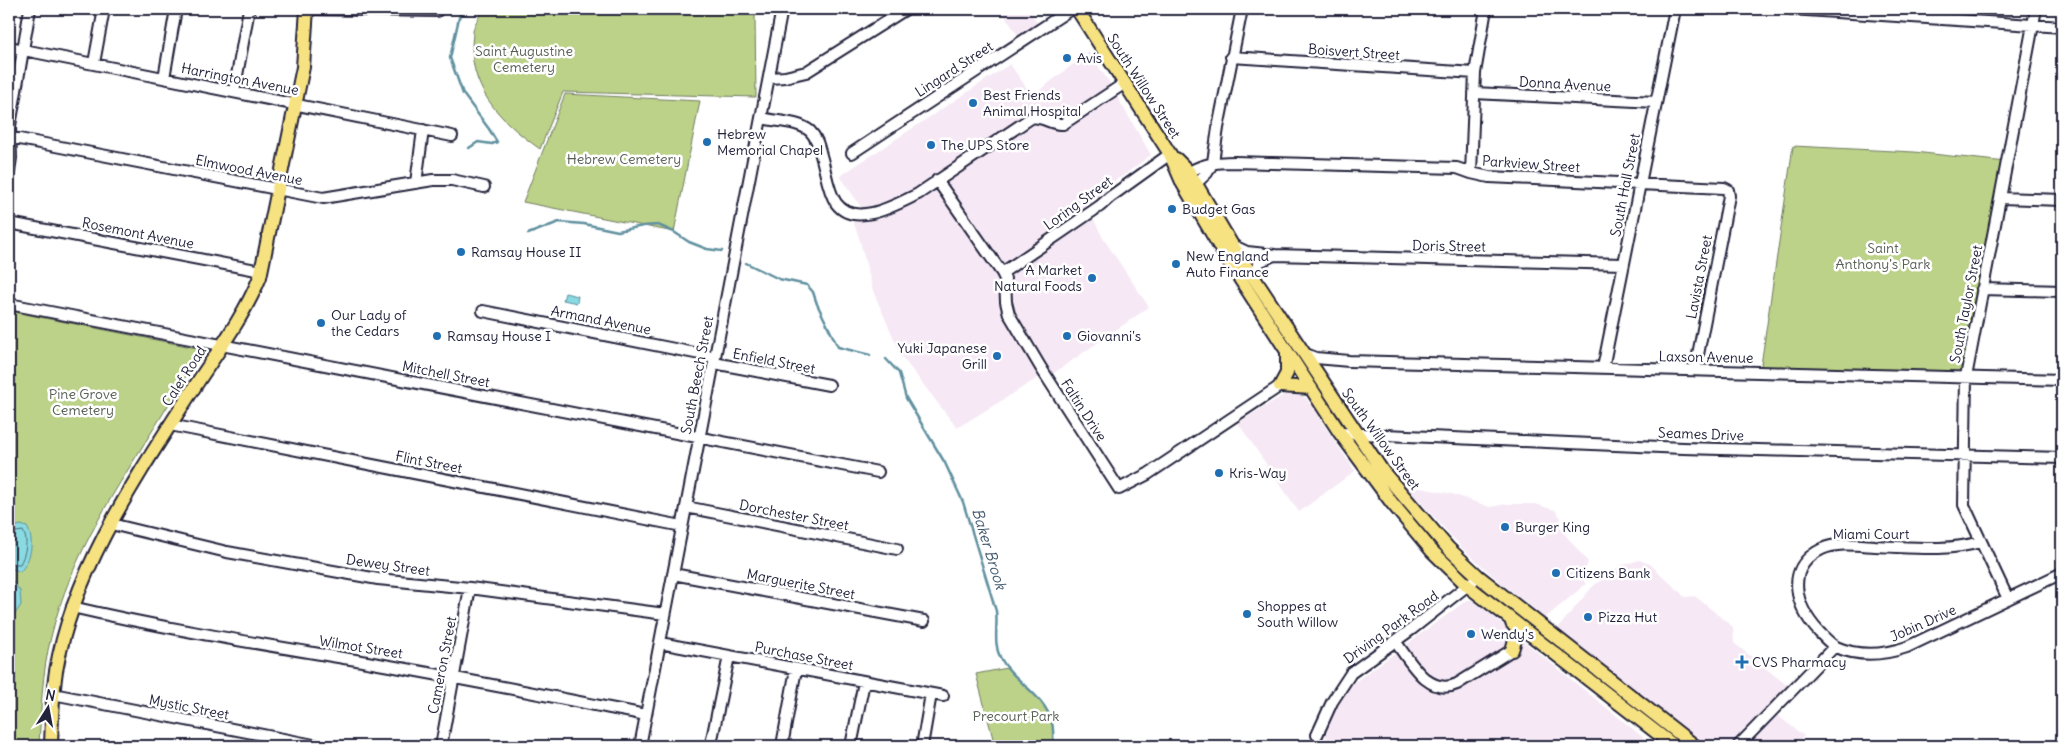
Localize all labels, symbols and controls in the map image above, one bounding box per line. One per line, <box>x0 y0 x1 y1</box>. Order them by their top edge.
street label: South Willow Street <box>1103 30 1185 142</box>
street label: Lingard Street <box>912 37 997 101</box>
street label: Boisvert Street <box>1307 40 1401 64</box>
park label: Saint Augustine Cemetery <box>475 42 573 76</box>
place label: Avis <box>1077 49 1102 67</box>
marker: Avis <box>1061 52 1073 64</box>
street label: Harrington Avenue <box>180 59 300 99</box>
street label: Donna Avenue <box>1518 73 1612 95</box>
place label: Best Friends Animal Hospital <box>983 86 1081 120</box>
marker: Best Friends Animal Hospital <box>967 97 979 109</box>
place label: Hebrew Memorial Chapel <box>717 125 823 159</box>
street label: South Hall Street <box>1606 131 1644 238</box>
marker: Hebrew Memorial Chapel <box>701 136 713 148</box>
place label: The UPS Store <box>941 136 1029 154</box>
marker: The UPS Store <box>925 139 937 151</box>
park label: Hebrew Cemetery <box>567 150 681 168</box>
street label: Elmwood Avenue <box>194 151 304 189</box>
street label: Parkview Street <box>1481 152 1581 176</box>
street label: Loring Street <box>1040 172 1116 234</box>
place label: Budget Gas <box>1182 200 1255 218</box>
marker: Budget Gas <box>1166 203 1178 215</box>
street label: Rosemont Avenue <box>80 213 196 253</box>
street label: Lavista Street <box>1682 233 1716 321</box>
street label: Doris Street <box>1412 236 1486 256</box>
park label: Saint Anthony's Park <box>1836 239 1930 273</box>
place label: Ramsay House II <box>471 243 581 261</box>
street label: South Taylor Street <box>1946 243 1986 364</box>
marker: Ramsay House II <box>455 246 467 258</box>
place label: New England Auto Finance <box>1186 247 1269 281</box>
marker: New England Auto Finance <box>1170 258 1182 270</box>
place label: A Market Natural Foods <box>994 261 1082 295</box>
marker: A Market Natural Foods <box>1086 272 1098 284</box>
street label: Armand Avenue <box>549 301 653 339</box>
place label: Our Lady of the Cedars <box>331 306 407 340</box>
street label: South Beech Street <box>677 314 717 436</box>
marker: Our Lady of the Cedars <box>315 317 327 329</box>
place label: Ramsay House I <box>447 327 551 345</box>
place label: Giovanni's <box>1077 327 1141 345</box>
marker: Ramsay House I <box>431 330 443 342</box>
marker: Giovanni's <box>1061 330 1073 342</box>
place label: Yuki Japanese Grill <box>898 339 987 373</box>
street label: Calef Road <box>158 342 210 410</box>
street label: Enfield Street <box>731 344 817 378</box>
street label: Laxson Avenue <box>1658 347 1754 367</box>
marker: Yuki Japanese Grill <box>991 350 1003 362</box>
street label: Mitchell Street <box>401 357 492 391</box>
street label: Faltin Drive <box>1057 375 1111 445</box>
street label: South Willow Street <box>1338 384 1424 494</box>
park label: Pine Grove Cemetery <box>49 385 117 419</box>
street label: Seames Drive <box>1658 424 1744 444</box>
street label: Flint Street <box>394 447 464 477</box>
place label: Kris-Way <box>1229 464 1287 482</box>
marker: Kris-Way <box>1213 467 1225 479</box>
street label: Dorchester Street <box>738 496 850 534</box>
water label: Baker Brook <box>968 506 1011 593</box>
place label: Burger King <box>1515 518 1590 536</box>
marker: Burger King <box>1499 521 1511 533</box>
street label: Miami Court <box>1833 525 1910 543</box>
street label: Dewey Street <box>345 550 431 580</box>
place label: Citizens Bank <box>1566 564 1650 582</box>
street label: Marguerite Street <box>745 565 857 603</box>
marker: Citizens Bank <box>1550 567 1562 579</box>
street label: Driving Park Road <box>1340 586 1442 668</box>
place label: Shoppes at South Willow <box>1257 597 1338 631</box>
street label: Jobin Drive <box>1887 600 1959 646</box>
marker: Shoppes at South Willow <box>1241 608 1253 620</box>
place label: Pizza Hut <box>1598 608 1657 626</box>
marker: Pizza Hut <box>1582 611 1594 623</box>
street label: Cameron Street <box>424 614 460 715</box>
place label: Wendy's <box>1481 625 1534 643</box>
marker: Wendy's <box>1465 628 1477 640</box>
street label: Wilmot Street <box>318 632 404 663</box>
street label: Purchase Street <box>753 638 855 674</box>
place label: CVS Pharmacy <box>1752 653 1847 671</box>
marker: CVS Pharmacy <box>1736 656 1748 668</box>
north arrow <box>22 682 72 732</box>
text: N <box>44 685 57 705</box>
street label: Mystic Street <box>147 690 231 724</box>
park label: Precourt Park <box>973 707 1059 725</box>

